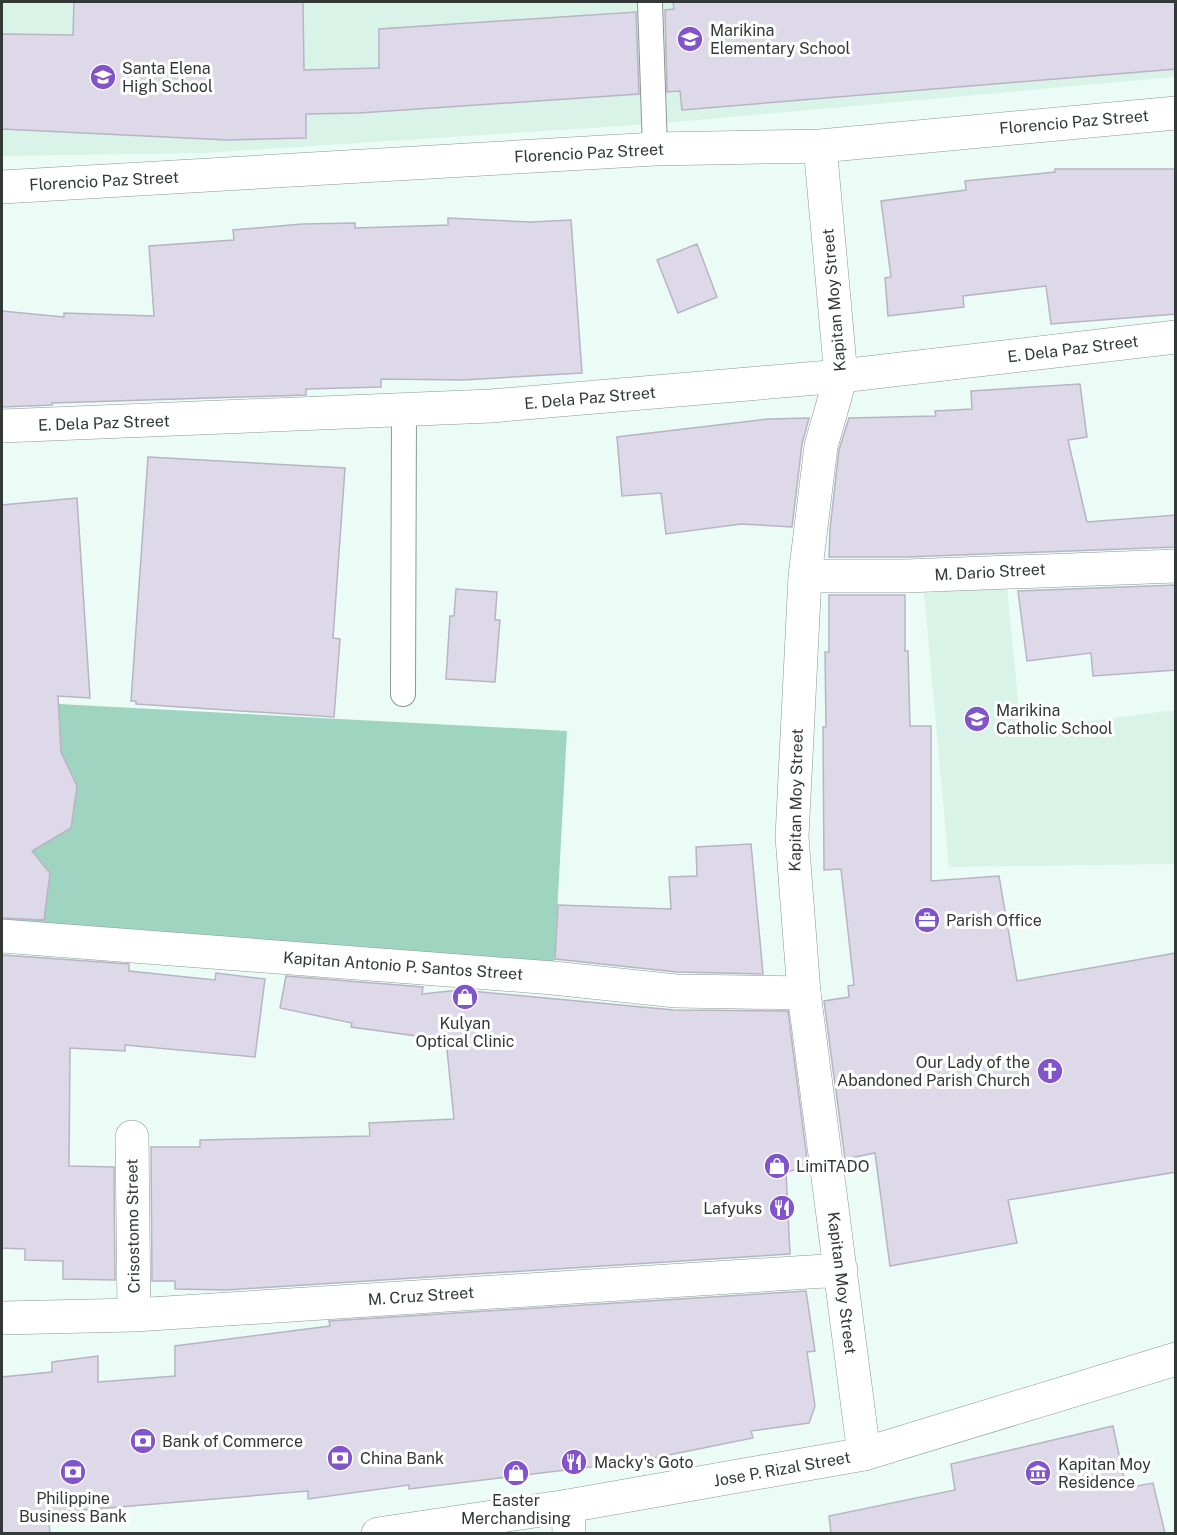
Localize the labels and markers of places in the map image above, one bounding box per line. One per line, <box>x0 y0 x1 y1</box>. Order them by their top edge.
place label: Marikina Elementary School <box>710 21 851 58</box>
school or university icon: Marikina Elementary School <box>675 24 705 54</box>
place label: Santa Elena High School <box>122 59 213 96</box>
school or university icon: Santa Elena High School <box>88 62 118 92</box>
place label: Marikina Catholic School <box>996 701 1113 738</box>
school or university icon: Marikina Catholic School <box>962 704 992 734</box>
office icon: Parish Office <box>912 905 942 935</box>
place label: Parish Office <box>946 911 1042 930</box>
shop icon: Kulyan Optical Clinic <box>450 982 480 1012</box>
place label: Kulyan Optical Clinic <box>416 1014 514 1051</box>
place label: Our Lady of the Abandoned Parish Church <box>837 1053 1030 1090</box>
church icon: Our Lady of the Abandoned Parish Church <box>1035 1056 1065 1086</box>
shop icon: LimiTADO <box>762 1151 792 1181</box>
place label: LimiTADO <box>796 1157 869 1176</box>
restaurant icon: Lafyuks <box>767 1193 797 1223</box>
place label: Lafyuks <box>703 1199 762 1218</box>
bank icon: Bank of Commerce <box>128 1426 158 1456</box>
place label: Bank of Commerce <box>162 1432 303 1451</box>
bank icon: China Bank <box>325 1443 355 1473</box>
restaurant icon: Macky's Goto <box>559 1447 589 1477</box>
place label: China Bank <box>360 1449 444 1468</box>
place label: Macky's Goto <box>594 1453 694 1472</box>
place label: Kapitan Moy Residence <box>1058 1455 1151 1492</box>
bank icon: Philippine Business Bank <box>58 1457 88 1487</box>
shop icon: Easter Merchandising <box>501 1458 531 1488</box>
museum icon: Kapitan Moy Residence <box>1023 1458 1053 1488</box>
place label: Philippine Business Bank <box>19 1489 127 1526</box>
place label: Easter Merchandising <box>461 1491 571 1528</box>

